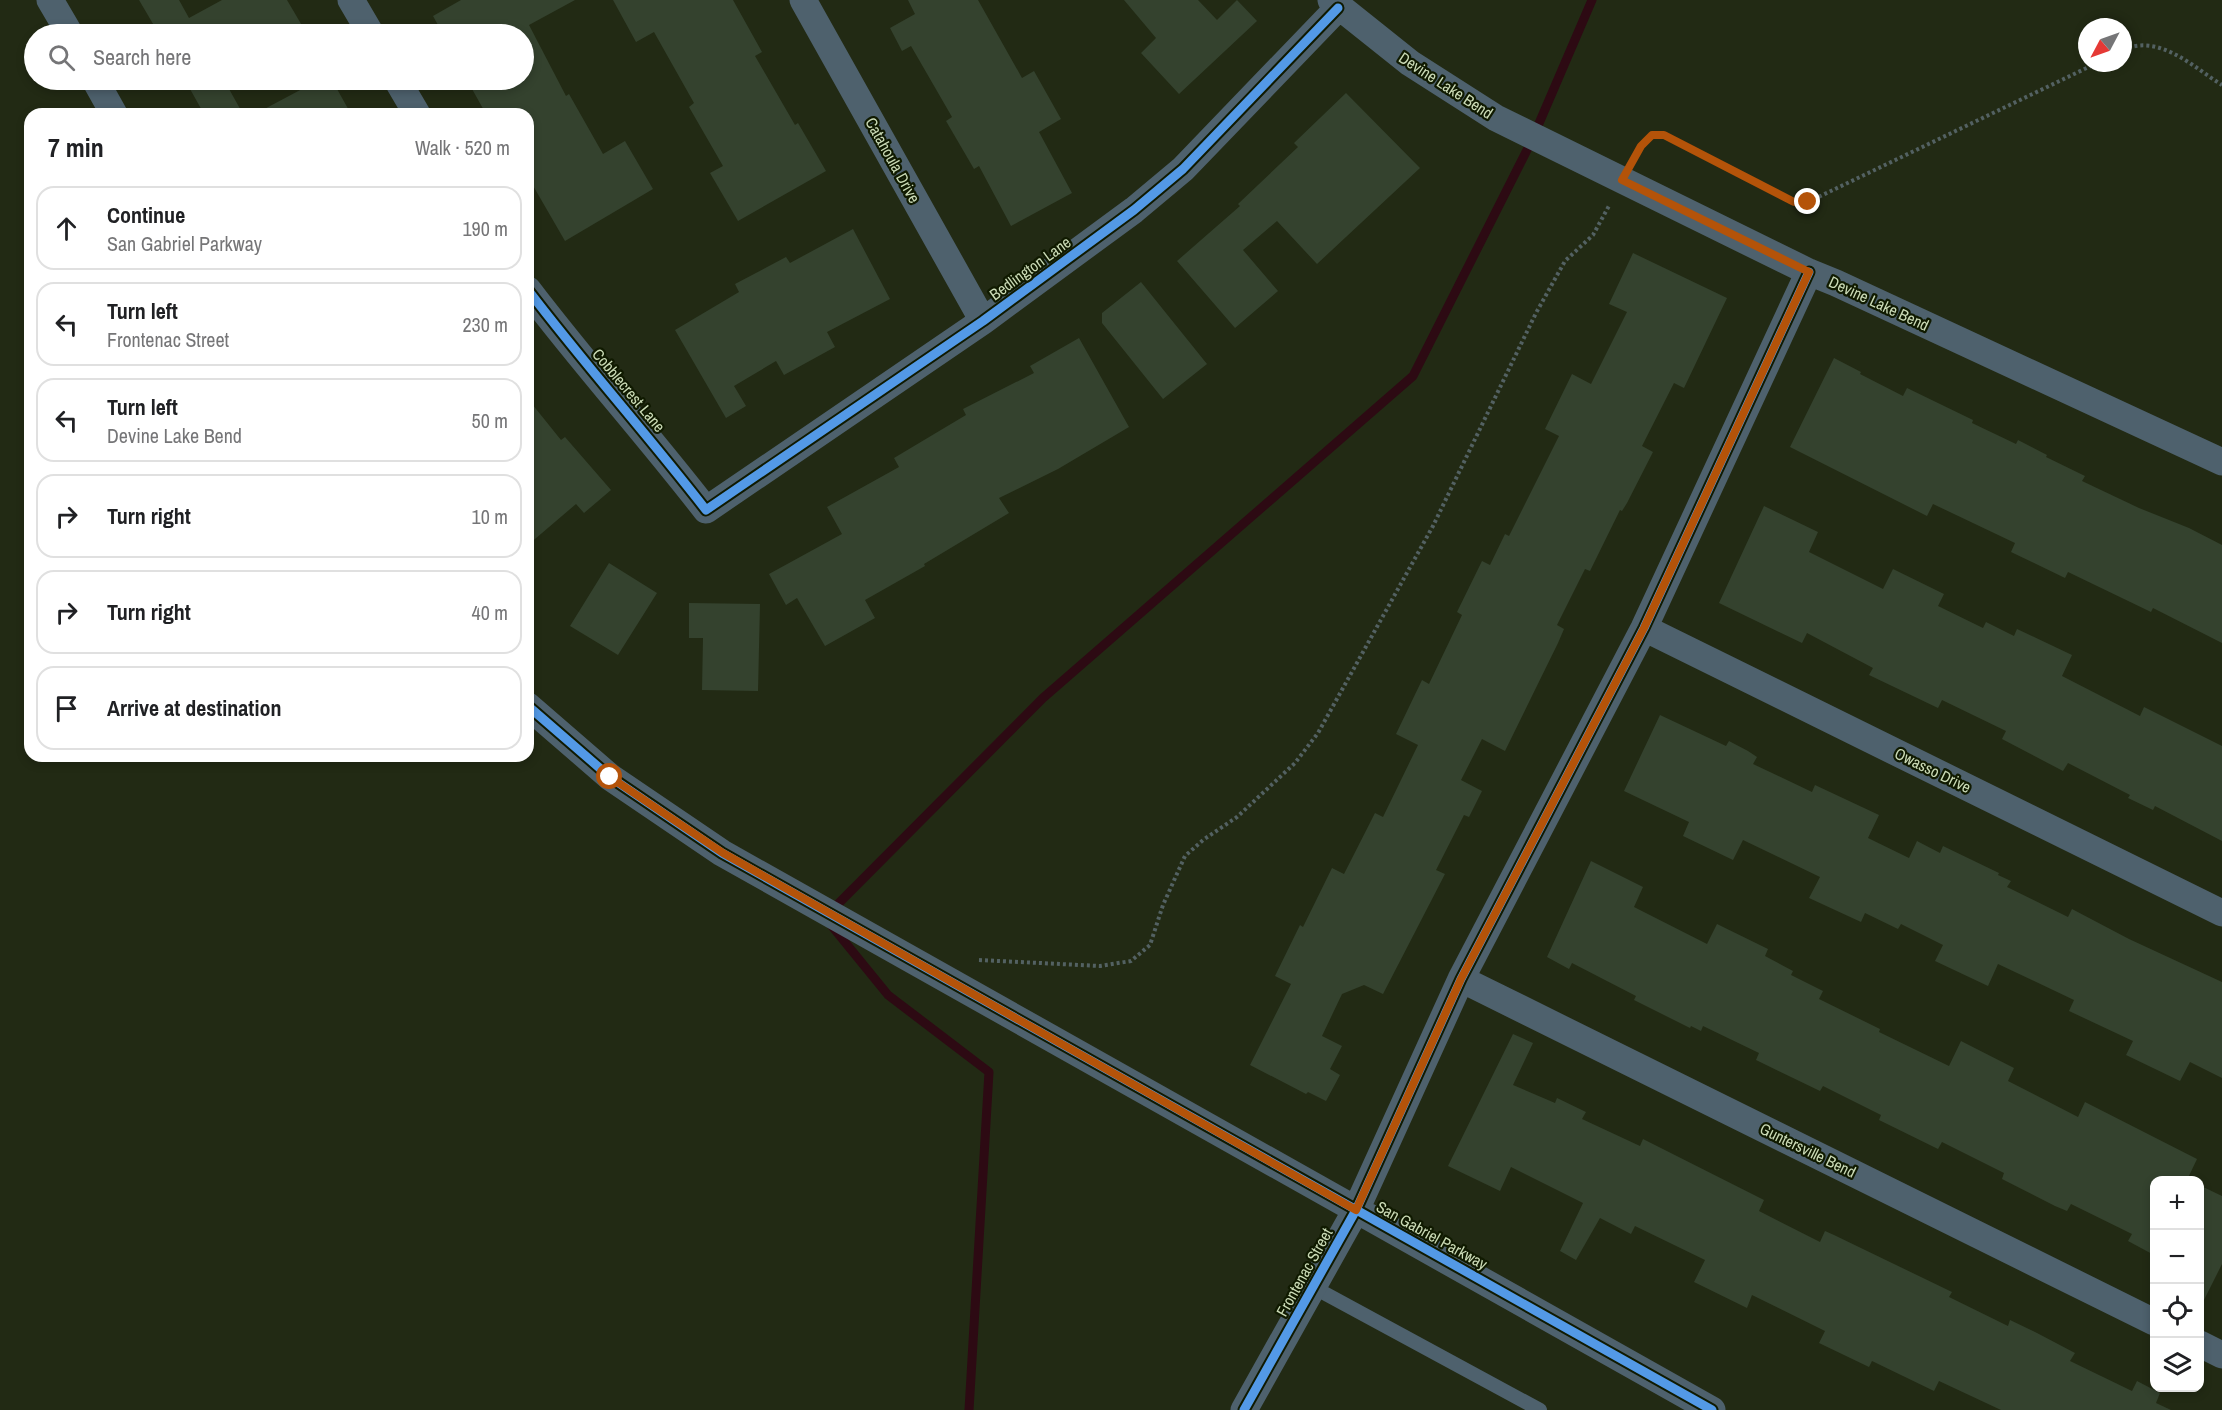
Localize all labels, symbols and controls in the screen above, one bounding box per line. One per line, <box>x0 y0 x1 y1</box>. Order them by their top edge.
north arrow <box>2078 18 2132 72</box>
search box <box>24 24 534 90</box>
icon: search <box>45 41 78 74</box>
text: Search here <box>93 42 191 72</box>
street label: Devine Lake Bend <box>1395 46 1497 124</box>
street label: Catahoula Drive <box>860 113 926 207</box>
text: 7 min <box>48 130 104 165</box>
text: Walk · 520 m <box>415 134 510 161</box>
route end <box>1794 188 1820 214</box>
text: Continue <box>107 200 185 230</box>
icon: ahead <box>50 212 83 245</box>
text: 190 m <box>462 215 508 242</box>
text: San Gabriel Parkway <box>107 230 262 257</box>
street label: Bedlington Lane <box>985 231 1075 305</box>
street label: Devine Lake Bend <box>1825 270 1933 336</box>
text: Turn left <box>107 296 178 326</box>
icon: left <box>50 308 83 341</box>
text: 230 m <box>462 311 508 338</box>
text: Frontenac Street <box>107 326 229 353</box>
street label: Cobblecrest Lane <box>588 344 670 436</box>
text: Turn left <box>107 392 178 422</box>
icon: left <box>50 404 83 437</box>
text: 50 m <box>472 407 508 434</box>
text: Devine Lake Bend <box>107 422 242 449</box>
icon: right <box>50 500 83 533</box>
text: Turn right <box>107 501 191 531</box>
text: 10 m <box>472 503 508 530</box>
icon: right <box>50 596 83 629</box>
text: Turn right <box>107 597 191 627</box>
text: 40 m <box>472 599 508 626</box>
icon: arrive <box>50 692 83 725</box>
text: Arrive at destination <box>107 693 281 723</box>
street label: Owasso Drive <box>1891 742 1975 798</box>
route start <box>596 763 622 789</box>
street label: Guntersville Bend <box>1756 1117 1860 1183</box>
map controls <box>2150 1176 2204 1392</box>
button: + <box>2150 1176 2204 1230</box>
street label: San Gabriel Parkway <box>1372 1195 1492 1275</box>
street label: Frontenac Street <box>1271 1224 1337 1320</box>
button: − <box>2150 1230 2204 1284</box>
button: locate <box>2150 1284 2204 1338</box>
button: layers <box>2150 1338 2204 1392</box>

